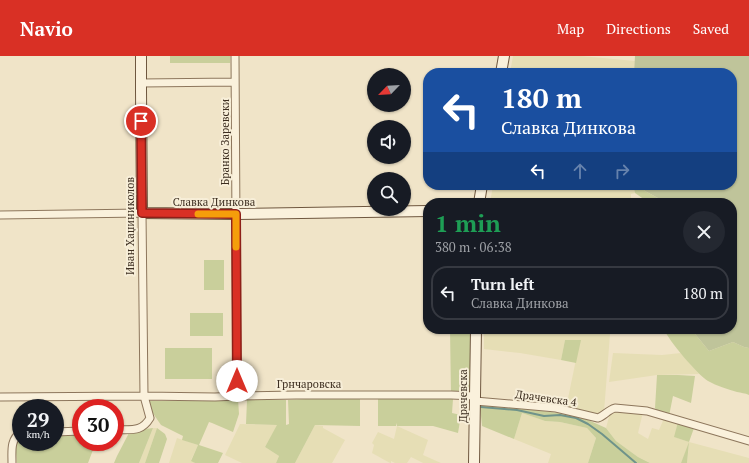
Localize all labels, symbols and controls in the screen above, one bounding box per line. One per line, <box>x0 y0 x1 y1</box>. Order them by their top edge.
text: Navio <box>20 16 73 41</box>
text: Map <box>557 19 584 38</box>
text: Directions <box>606 19 671 38</box>
text: Saved <box>693 19 729 38</box>
north arrow <box>367 68 411 112</box>
map controls <box>367 68 411 216</box>
text: 180 m <box>501 79 582 116</box>
icon: left <box>435 84 487 136</box>
street label: Бранко Заревски <box>218 98 232 185</box>
pin <box>124 104 158 138</box>
icon: arrive <box>130 110 152 132</box>
text: Славка Динкова <box>501 115 636 139</box>
button: sound <box>367 120 411 164</box>
icon: left <box>527 160 549 182</box>
icon: ahead <box>569 160 591 182</box>
icon: right <box>611 160 633 182</box>
button: search <box>367 172 411 216</box>
street label: Иван Хаџиниколов <box>123 177 137 275</box>
street label: Славка Динкова <box>173 195 256 209</box>
text: 1 min <box>435 207 501 239</box>
button: close <box>683 211 725 253</box>
text: 380 m · 06:38 <box>435 238 512 256</box>
text: Turn left <box>471 274 535 294</box>
icon: left <box>437 282 459 304</box>
text: 180 m <box>682 283 723 303</box>
text: Славка Динкова <box>471 294 569 312</box>
position arrow <box>216 360 258 402</box>
street label: Драчевска <box>456 369 470 423</box>
street label: Грнчаровска <box>277 377 342 391</box>
street label: Драчевска 4 <box>514 387 578 409</box>
speed limit sign: 30 <box>72 399 124 451</box>
text: 29 <box>27 406 49 433</box>
text: km/h <box>26 428 50 441</box>

